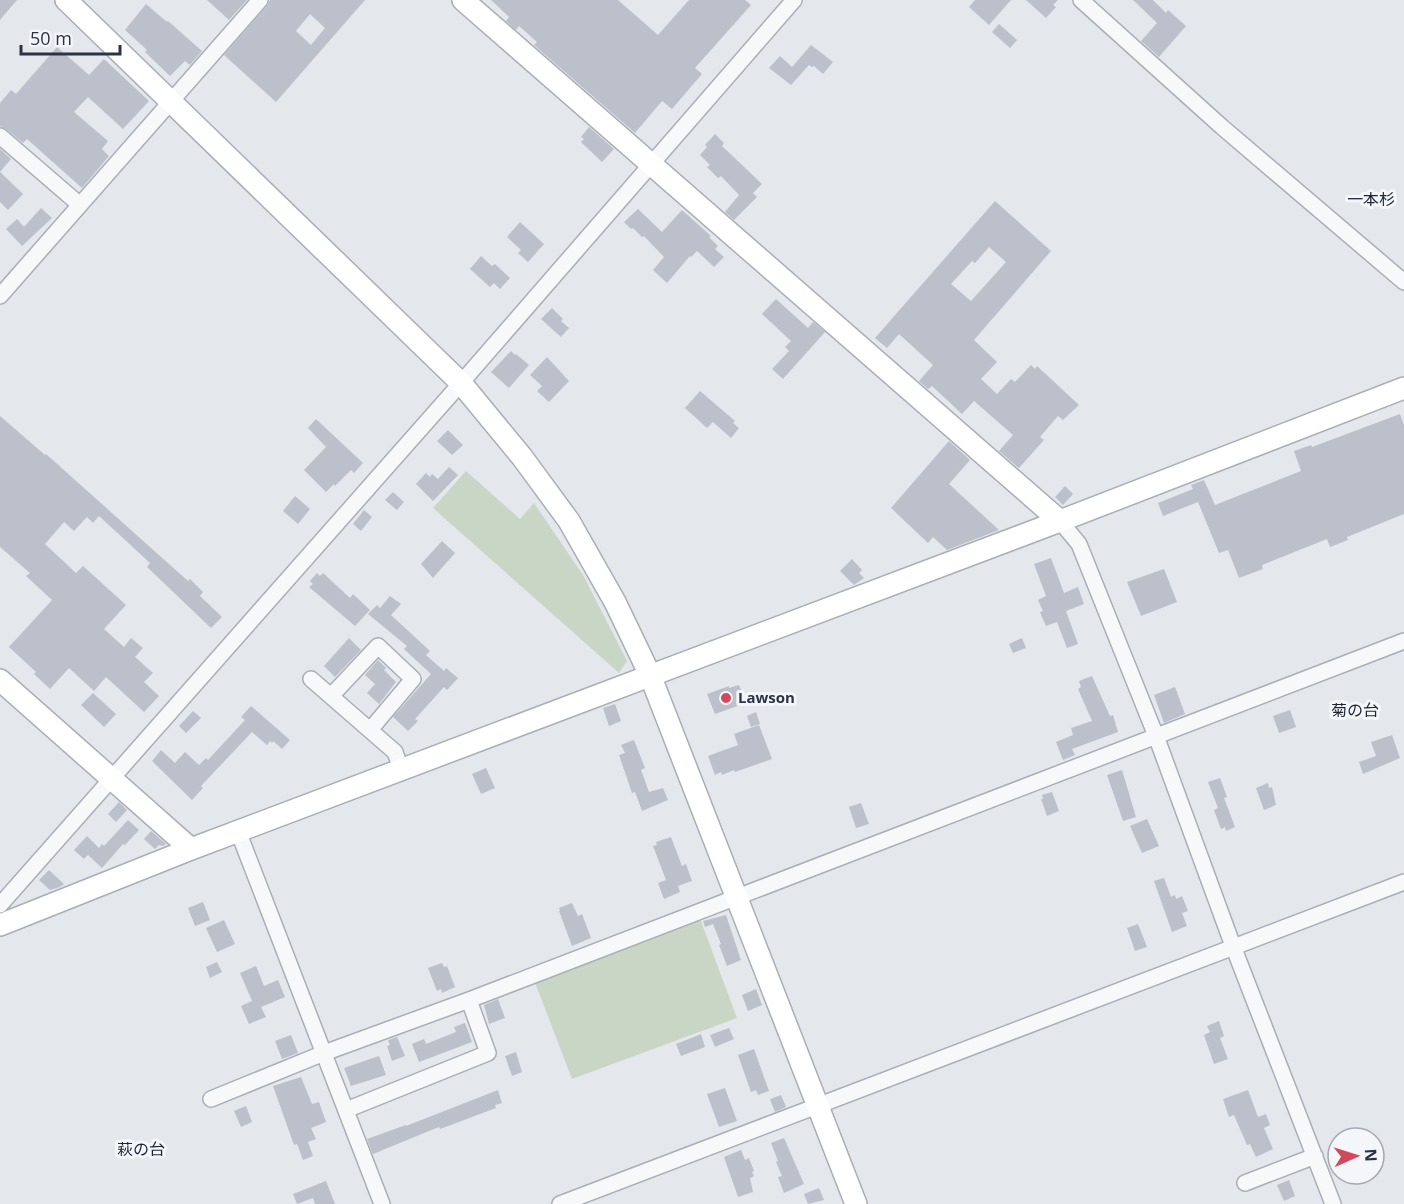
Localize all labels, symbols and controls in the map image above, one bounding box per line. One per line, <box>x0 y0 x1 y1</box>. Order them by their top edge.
scale bar <box>21 18 120 56</box>
text: 50 m <box>30 26 72 50</box>
district label: 一本杉 <box>1347 188 1395 210</box>
place label: Lawson <box>738 687 795 707</box>
marker: Lawson <box>719 691 733 705</box>
district label: 菊の台 <box>1331 699 1379 721</box>
north arrow <box>1326 1126 1386 1186</box>
district label: 萩の台 <box>117 1138 165 1160</box>
text: N <box>1360 1148 1382 1162</box>

